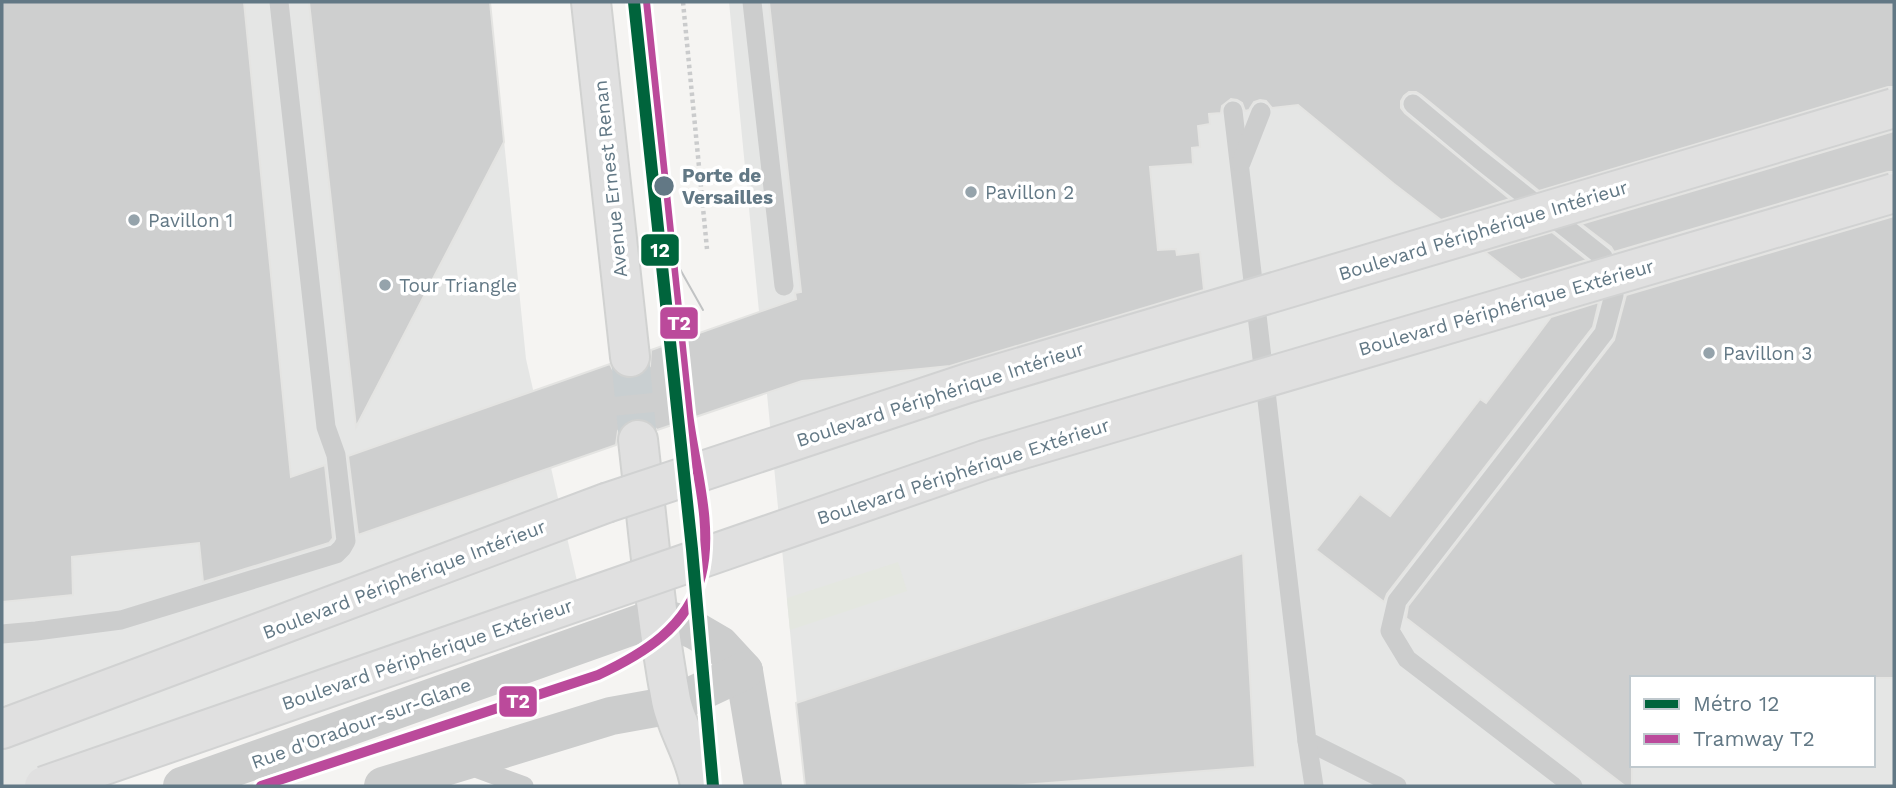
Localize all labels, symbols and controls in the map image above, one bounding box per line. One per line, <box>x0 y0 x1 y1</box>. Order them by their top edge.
street label: Avenue Ernest Renan <box>589 79 632 279</box>
place label: Porte de Versailles <box>682 164 773 209</box>
marker: Porte de Versailles <box>652 174 676 198</box>
street label: Boulevard Périphérique Intérieur <box>1336 175 1631 286</box>
place label: Pavillon 2 <box>985 181 1074 204</box>
marker: Pavillon 2 <box>963 184 979 200</box>
place label: Pavillon 1 <box>148 209 233 232</box>
marker: Pavillon 1 <box>126 212 142 228</box>
line badge: 12 <box>640 233 680 267</box>
text: 12 <box>650 239 670 262</box>
street label: Boulevard Périphérique Extérieur <box>1356 254 1657 361</box>
place label: Tour Triangle <box>399 274 517 297</box>
marker: Tour Triangle <box>377 277 393 293</box>
line badge: T2 <box>659 306 699 340</box>
text: T2 <box>667 312 691 335</box>
street label: Boulevard Périphérique Intérieur <box>793 337 1087 452</box>
place label: Pavillon 3 <box>1723 342 1812 365</box>
marker: Pavillon 3 <box>1701 345 1717 361</box>
street label: Boulevard Périphérique Extérieur <box>814 413 1113 530</box>
street label: Boulevard Périphérique Intérieur <box>259 515 549 644</box>
street label: Boulevard Périphérique Extérieur <box>279 594 576 715</box>
street label: Rue d'Oradour-sur-Glane <box>248 673 474 774</box>
legend <box>1630 676 1875 767</box>
line badge: T2 <box>498 685 538 718</box>
text: T2 <box>506 690 530 713</box>
text: Métro 12 <box>1693 691 1779 716</box>
text: Tramway T2 <box>1693 726 1815 751</box>

